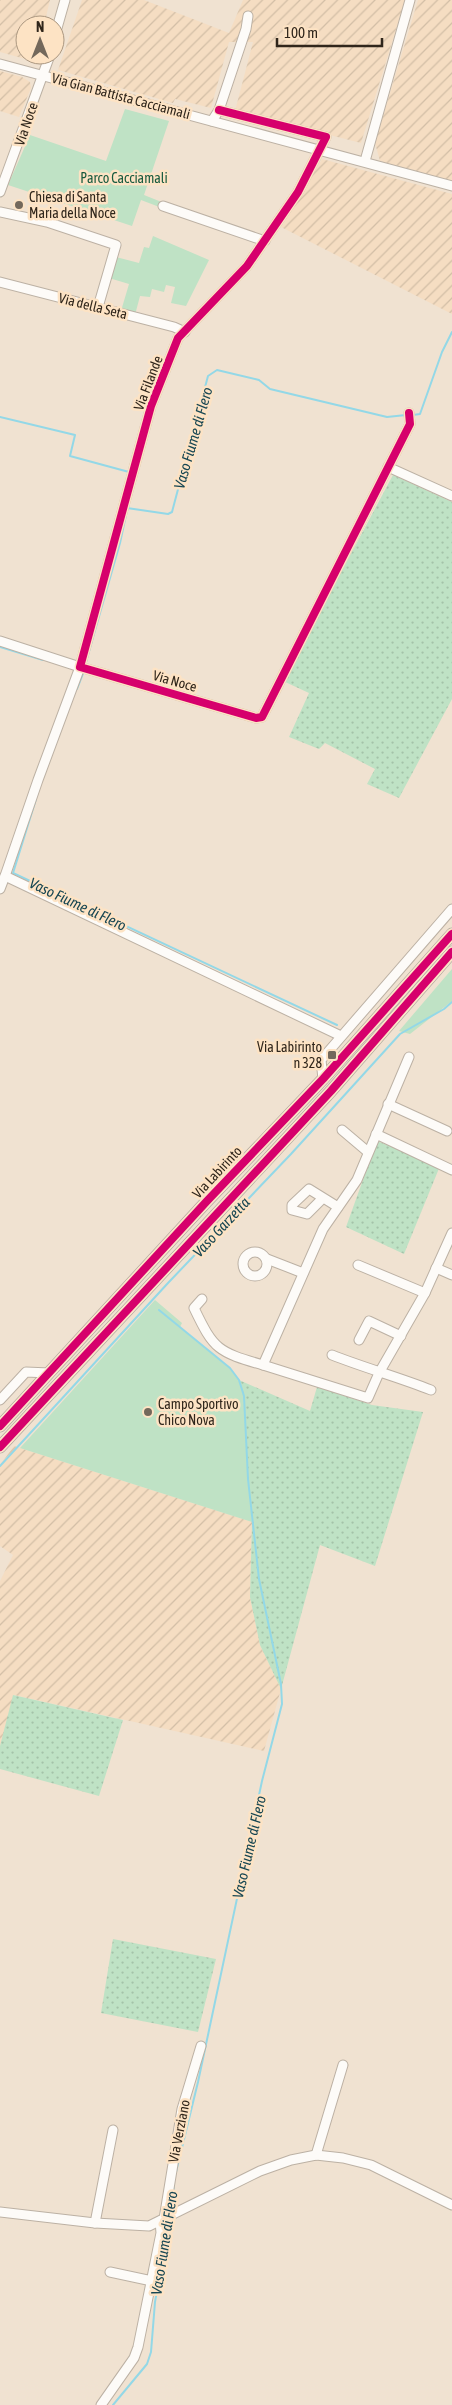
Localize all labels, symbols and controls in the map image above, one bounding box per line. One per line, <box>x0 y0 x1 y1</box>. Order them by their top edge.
north arrow <box>15 15 65 65</box>
scale bar <box>277 15 382 47</box>
text: N <box>36 19 44 35</box>
text: 100 m <box>284 24 318 41</box>
street label: Via Gian Battista Cacciamali <box>50 70 192 122</box>
street label: Via Noce <box>11 100 41 148</box>
park label: Parco Cacciamali <box>80 170 168 186</box>
place label: Chiesa di Santa Maria della Noce <box>29 189 116 221</box>
marker: Chiesa di Santa Maria della Noce <box>13 199 25 211</box>
street label: Via della Seta <box>57 290 129 322</box>
street label: Via Filande <box>130 353 166 413</box>
water label: Vaso Fiume di Flero <box>170 385 216 491</box>
street label: Via Noce <box>151 667 199 695</box>
water label: Vaso Fiume di Flero <box>27 874 129 934</box>
place label: Via Labirinto n 328 <box>257 1039 322 1071</box>
marker: Via Labirinto n 328 <box>326 1049 338 1061</box>
street label: Via Labirinto <box>189 1143 245 1201</box>
water label: Vaso Garzetta <box>189 1194 253 1260</box>
place label: Campo Sportivo Chico Nova <box>158 1396 239 1428</box>
marker: Campo Sportivo Chico Nova <box>142 1406 154 1418</box>
water label: Vaso Fiume di Flero <box>229 1794 269 1900</box>
street label: Via Verziano <box>165 2098 193 2164</box>
water label: Vaso Fiume di Flero <box>147 2190 181 2296</box>

